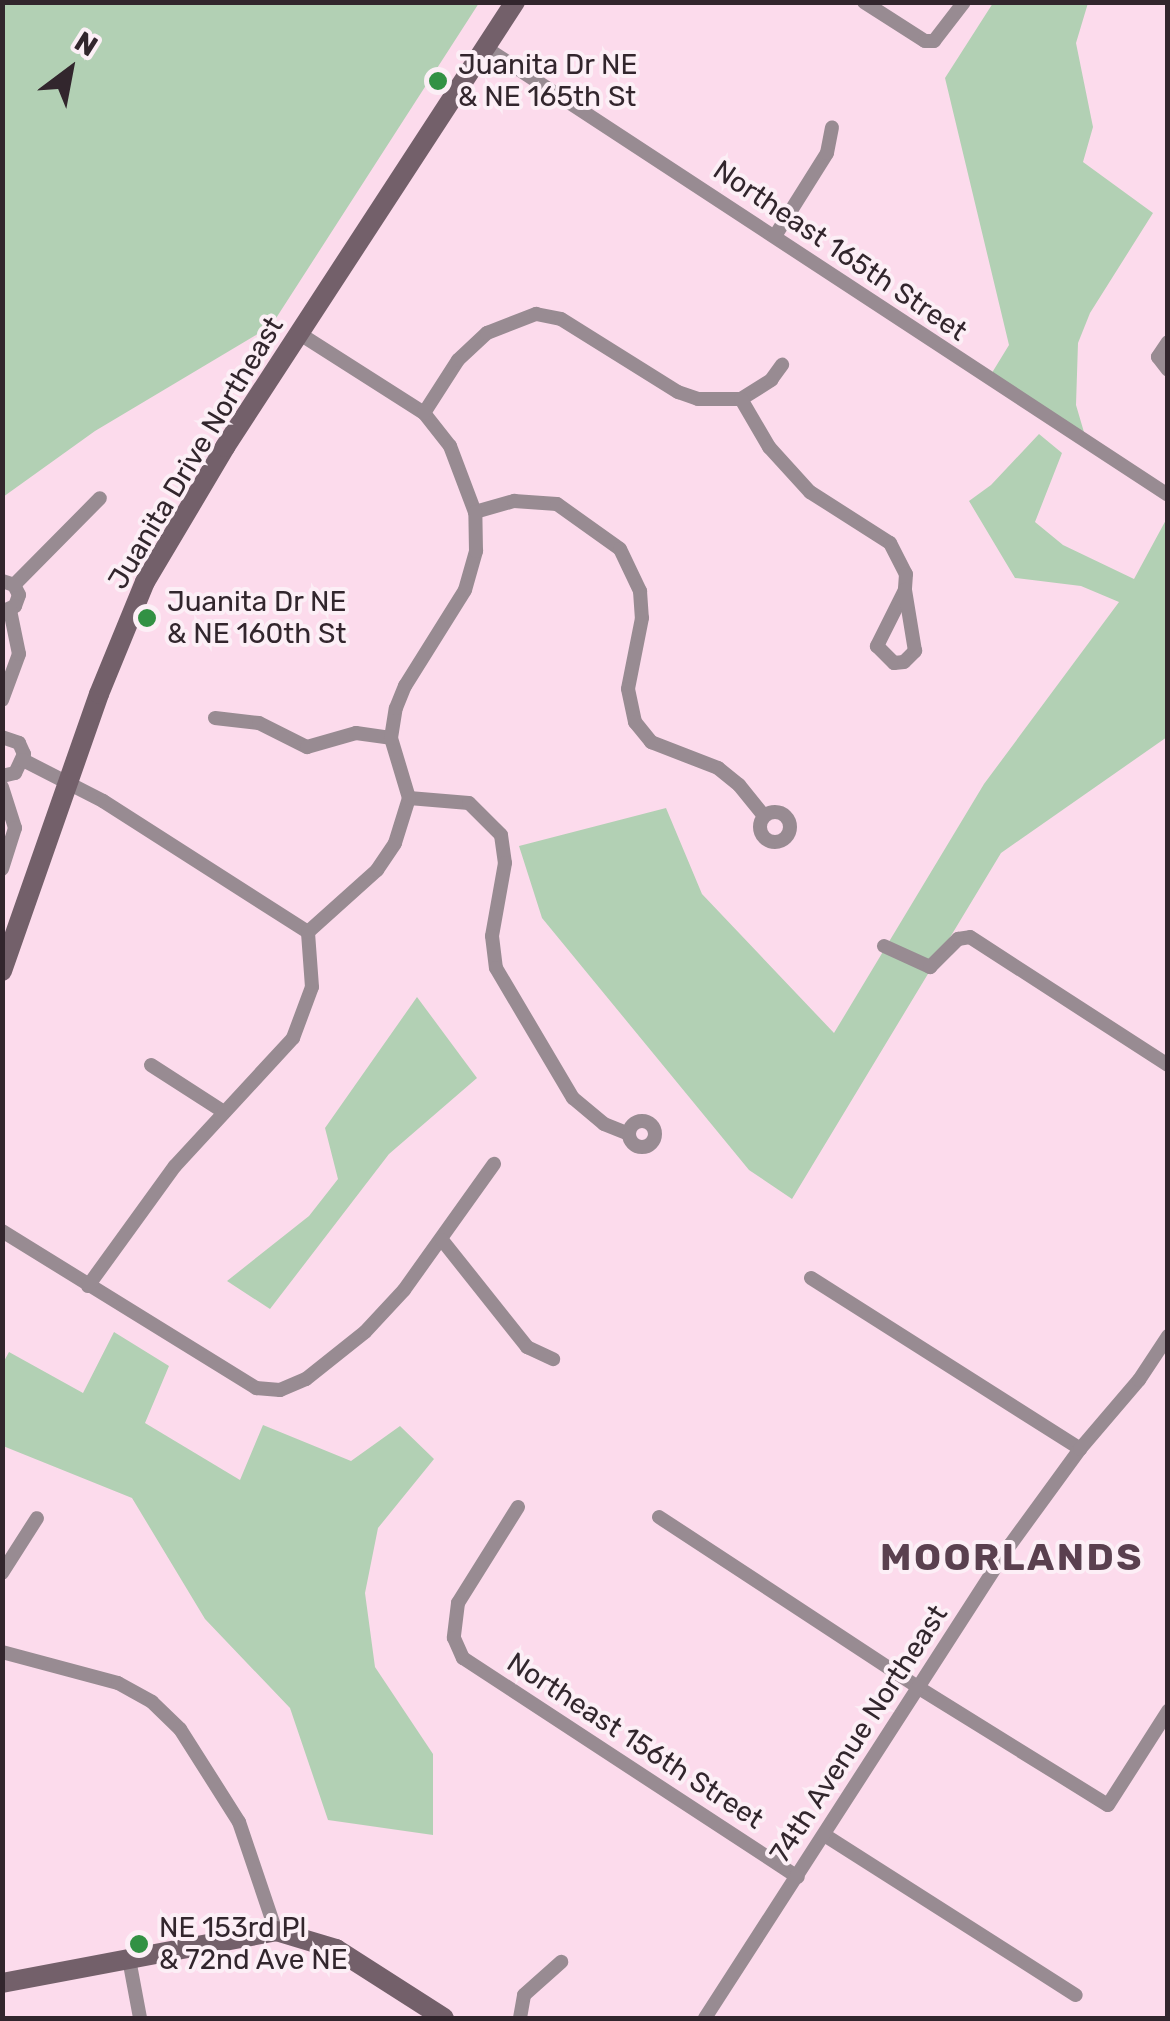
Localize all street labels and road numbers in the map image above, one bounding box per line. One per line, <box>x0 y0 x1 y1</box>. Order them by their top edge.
street label: Northeast 165th Street <box>707 154 973 348</box>
street label: Juanita Drive Northeast <box>101 311 291 595</box>
street label: 74th Avenue Northeast <box>763 1599 955 1869</box>
street label: Northeast 156th Street <box>501 1646 769 1836</box>

